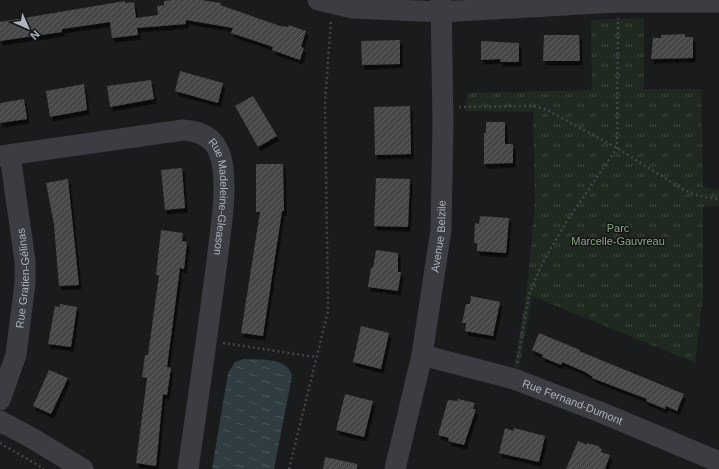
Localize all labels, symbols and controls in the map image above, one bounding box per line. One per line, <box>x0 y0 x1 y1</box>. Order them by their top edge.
north arrow <box>8 8 48 48</box>
text: N <box>28 28 42 42</box>
street label: Rue Madeleine-Gleason <box>206 136 230 256</box>
street label: Avenue Belzile <box>429 200 448 273</box>
park label: Parc Marcelle-Gauvreau <box>571 222 665 247</box>
street label: Rue Gratien-Gélinas <box>13 227 31 329</box>
street label: Rue Fernand-Dumont <box>521 377 625 427</box>

